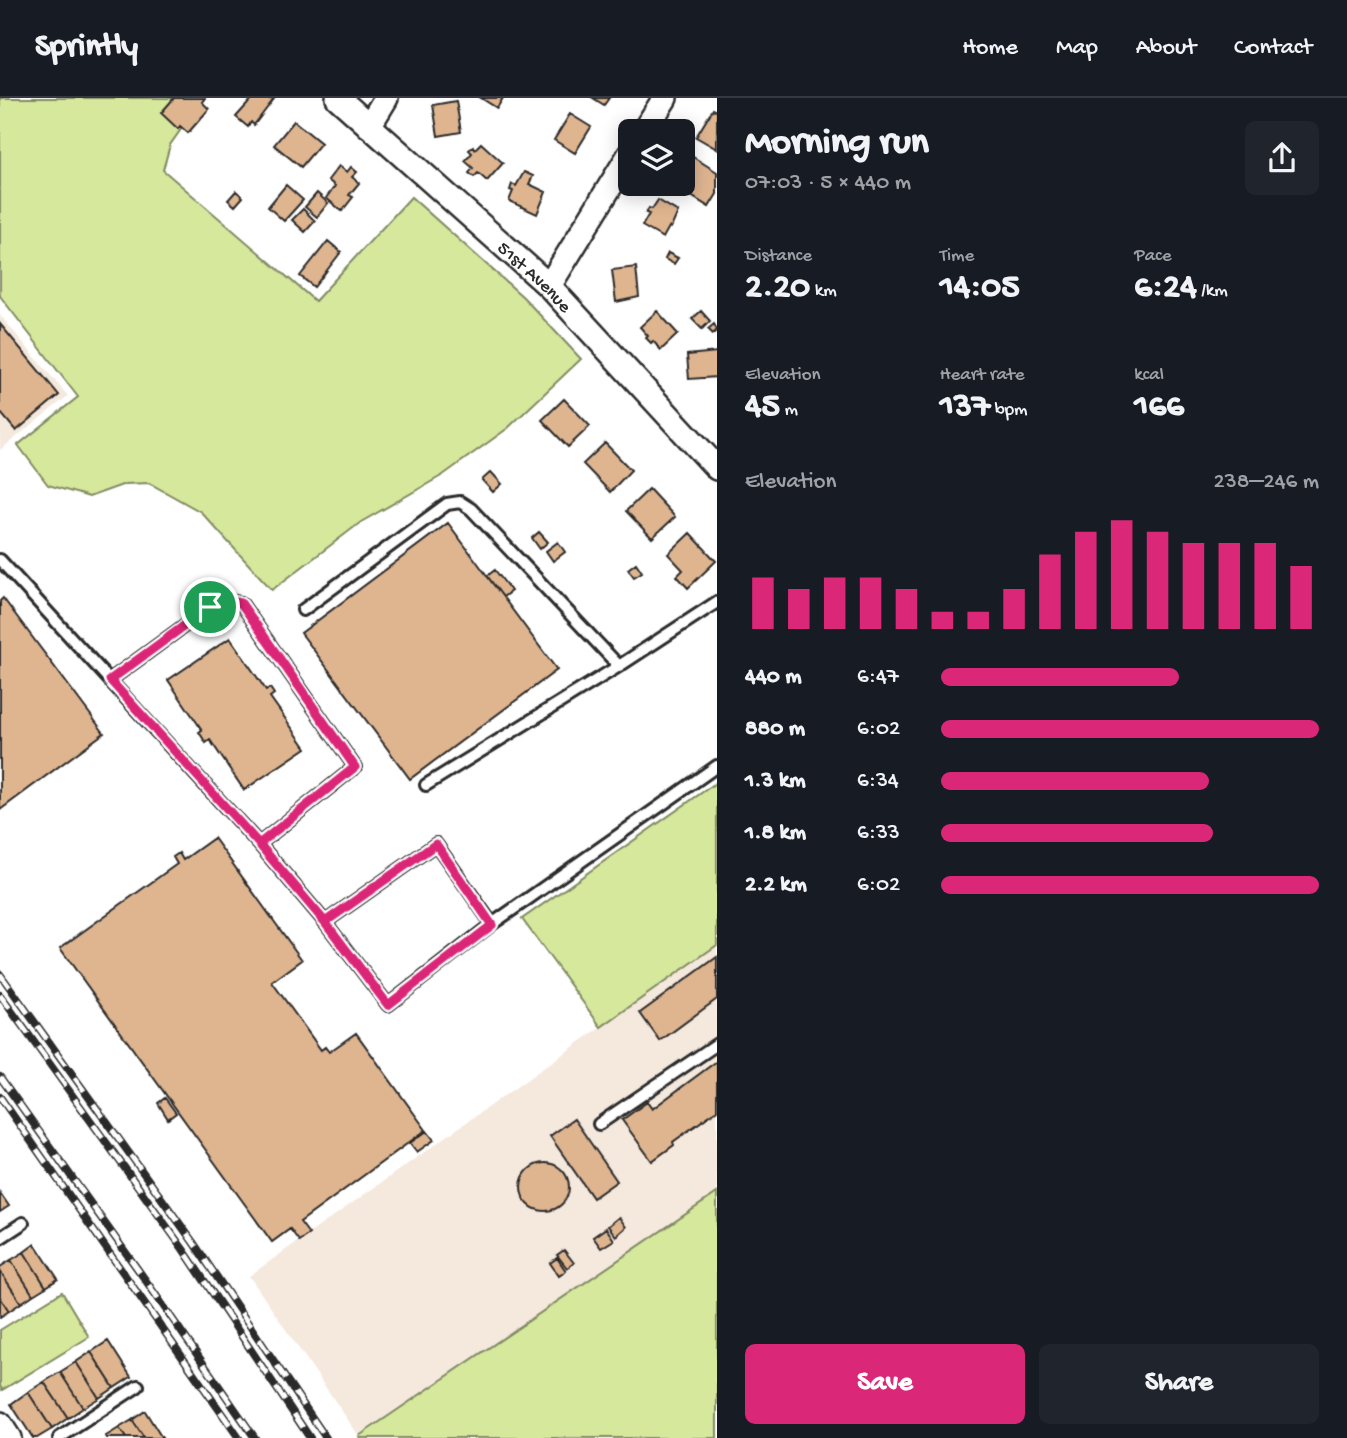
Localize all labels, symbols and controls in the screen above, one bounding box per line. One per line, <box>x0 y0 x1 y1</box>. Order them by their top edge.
text: Sprintly <box>35 29 138 67</box>
text: Home <box>962 34 1018 63</box>
text: Map <box>1056 34 1098 63</box>
text: About <box>1136 34 1196 63</box>
text: Contact <box>1234 34 1312 63</box>
map controls <box>618 119 695 196</box>
button: layers <box>618 119 695 196</box>
button: share <box>1245 121 1319 195</box>
text: Morning run <box>745 122 929 166</box>
text: 07:03 · 5 × 440 m <box>745 170 911 197</box>
street label: 51st Avenue <box>491 238 576 319</box>
text: Distance <box>745 245 812 268</box>
text: Time <box>940 245 974 268</box>
text: Pace <box>1134 245 1172 268</box>
text: 2.20 <box>745 268 810 309</box>
text: 14:05 <box>940 268 1020 309</box>
text: 6:24 <box>1134 268 1197 309</box>
text: km <box>810 280 837 303</box>
text: /km <box>1197 280 1228 303</box>
text: Elevation <box>745 364 821 387</box>
text: Heart rate <box>940 364 1025 387</box>
text: kcal <box>1134 364 1164 387</box>
text: 45 <box>745 387 780 428</box>
text: 137 <box>940 387 990 428</box>
text: 166 <box>1134 387 1184 428</box>
text: m <box>780 399 798 422</box>
text: bpm <box>990 399 1028 422</box>
text: Elevation <box>745 469 836 496</box>
text: 238–246 m <box>1214 469 1319 496</box>
pin <box>180 577 240 637</box>
icon: arrive <box>191 588 229 626</box>
text: 440 m <box>745 664 802 691</box>
text: 6:47 <box>857 664 899 691</box>
text: 880 m <box>745 716 805 743</box>
text: 6:02 <box>857 716 900 743</box>
text: 1.3 km <box>745 768 805 795</box>
text: 6:34 <box>857 768 899 795</box>
text: 1.8 km <box>745 820 806 847</box>
text: 6:33 <box>857 820 900 847</box>
text: 2.2 km <box>745 872 807 899</box>
text: 6:02 <box>857 872 900 899</box>
button: Save <box>745 1344 1025 1424</box>
button: Share <box>1039 1344 1319 1424</box>

